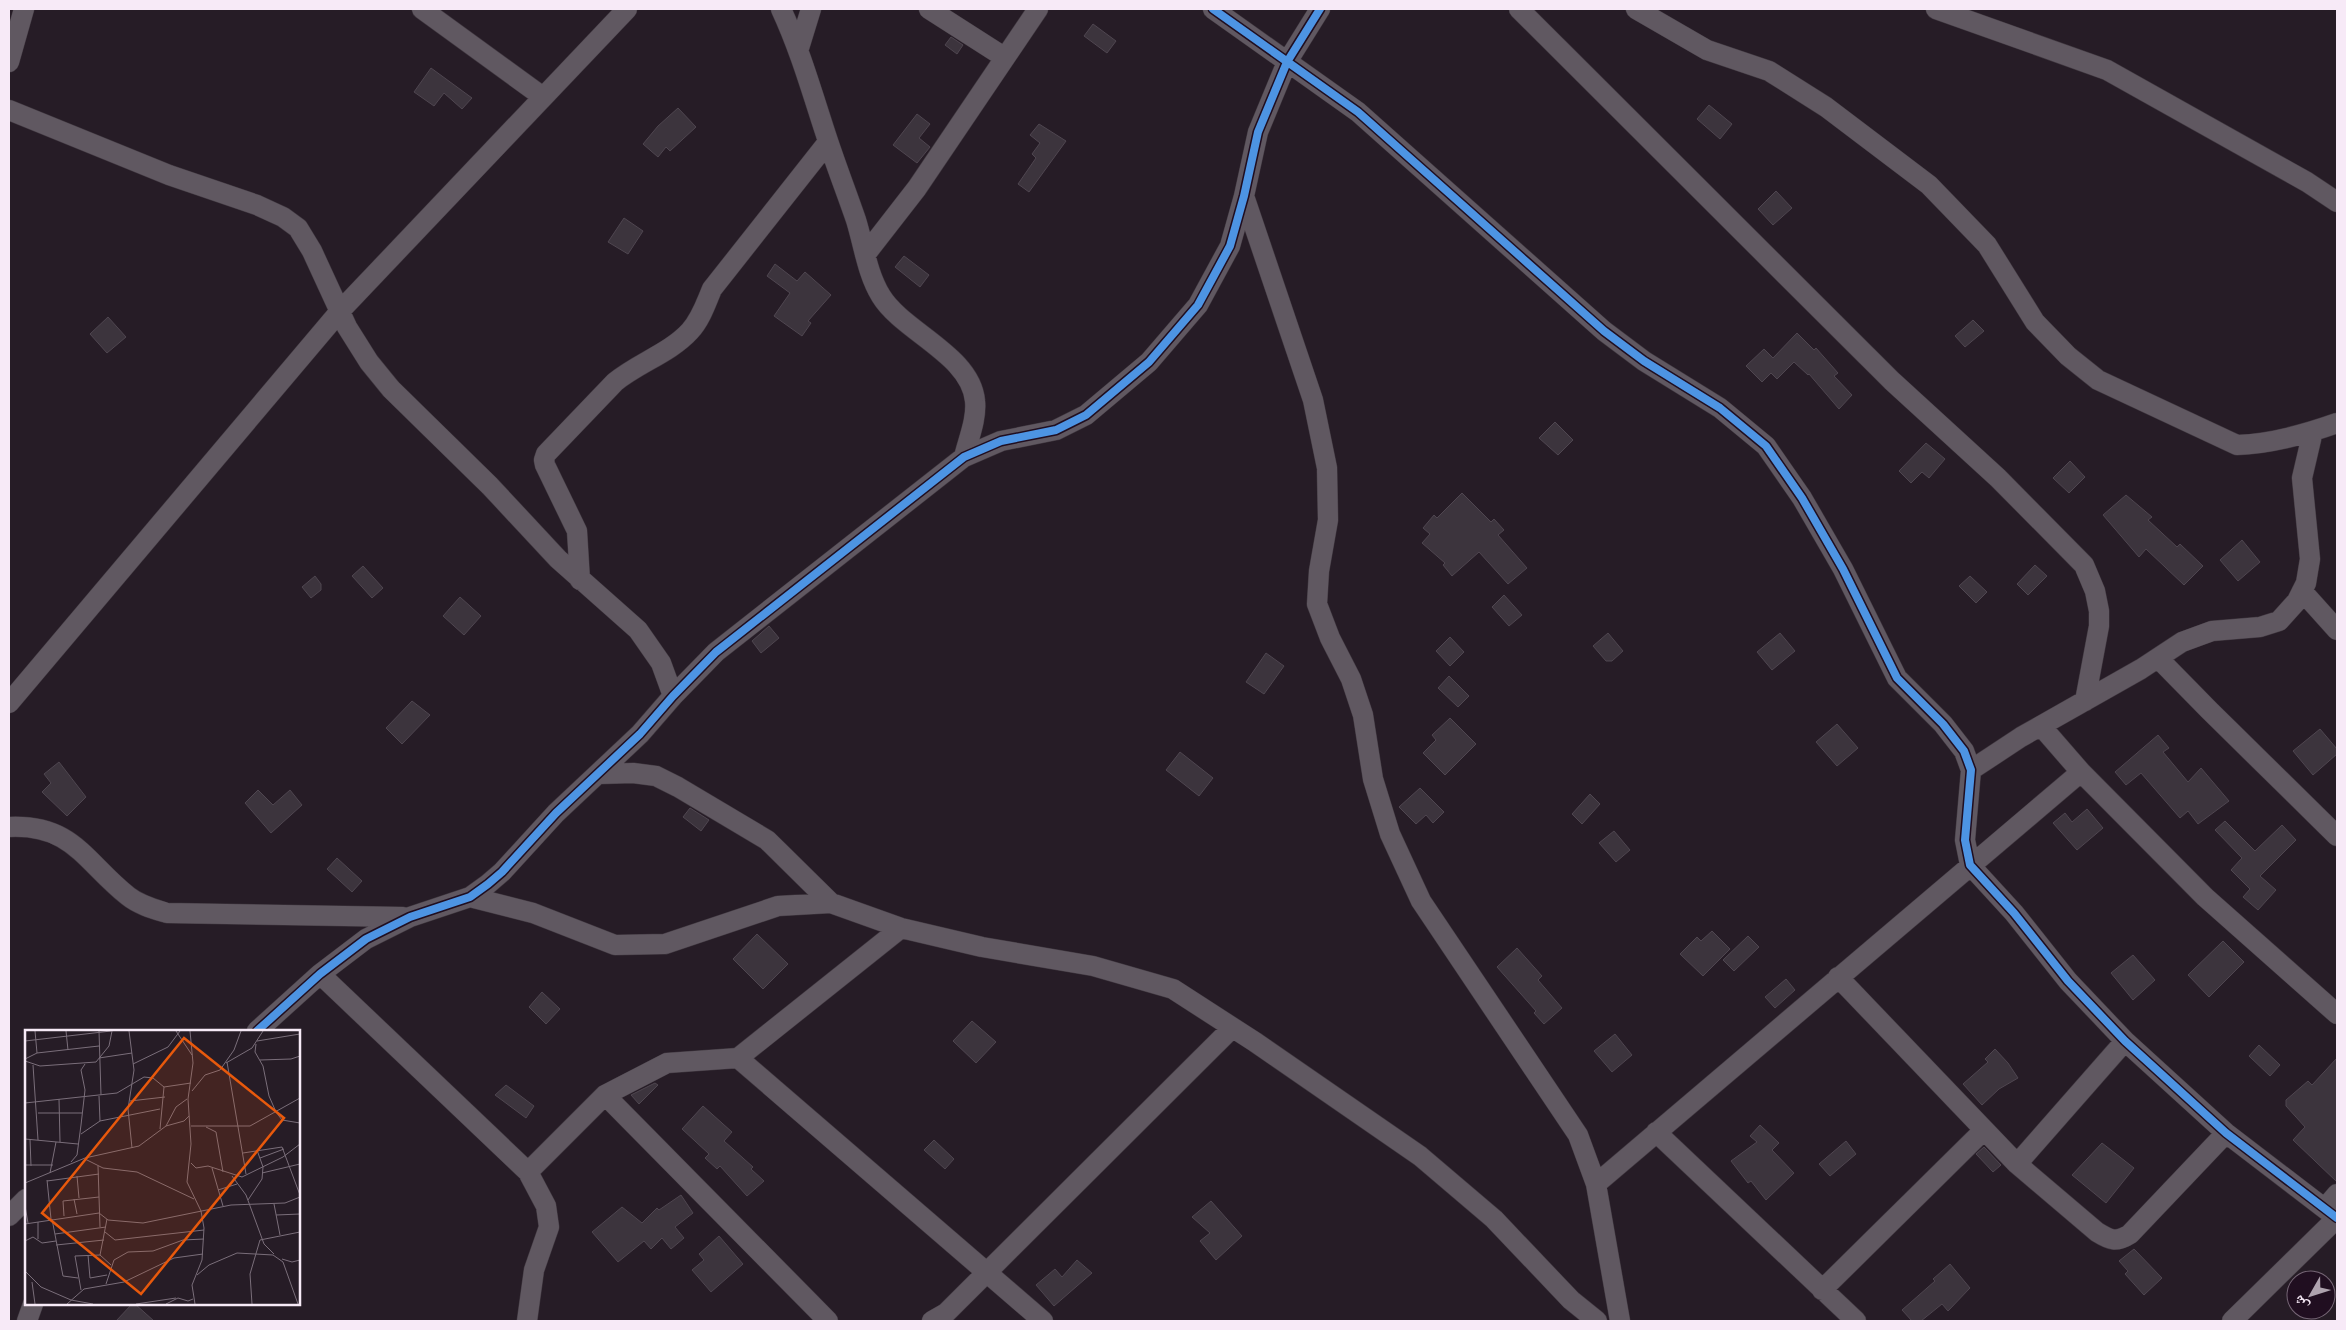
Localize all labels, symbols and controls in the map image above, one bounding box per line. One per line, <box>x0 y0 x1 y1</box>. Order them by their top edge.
inset map <box>25 1030 300 1305</box>
north arrow <box>2286 1270 2336 1320</box>
text: ش <box>2289 1292 2313 1315</box>

